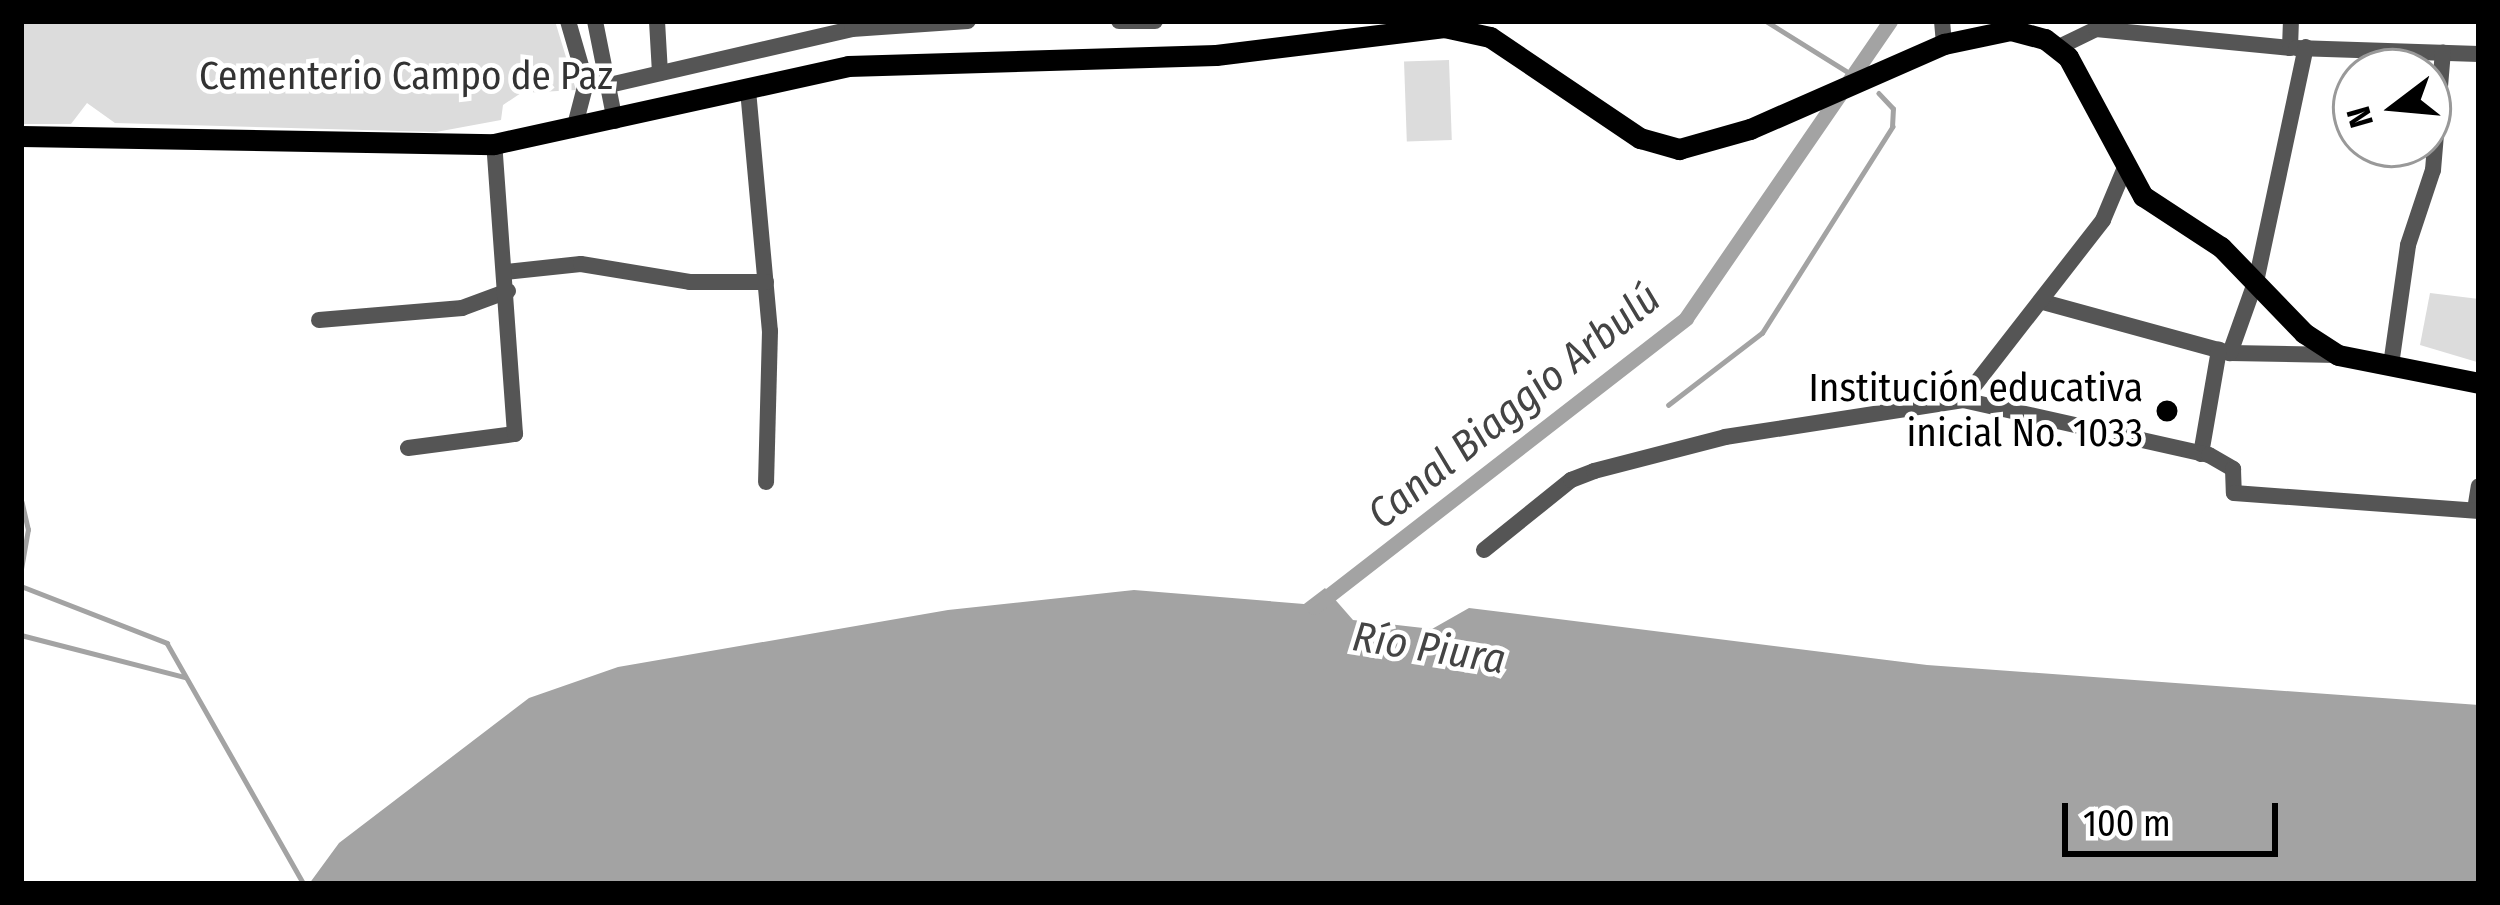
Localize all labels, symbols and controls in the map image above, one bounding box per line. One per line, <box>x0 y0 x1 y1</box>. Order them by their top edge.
north arrow <box>2332 48 2452 168</box>
park label: Cementerio Campo de Paz <box>199 53 613 99</box>
text: N <box>2338 102 2382 132</box>
water label: Canal Biaggio Arbulú <box>1358 273 1670 539</box>
place label: Institución educativa inicial No. 1033 <box>1809 366 2143 457</box>
marker: Institución educativa inicial No. 1033 <box>2154 398 2180 424</box>
water label: Río Piura <box>1349 611 1509 685</box>
scale bar <box>2068 779 2284 853</box>
text: 100 m <box>2083 802 2171 846</box>

